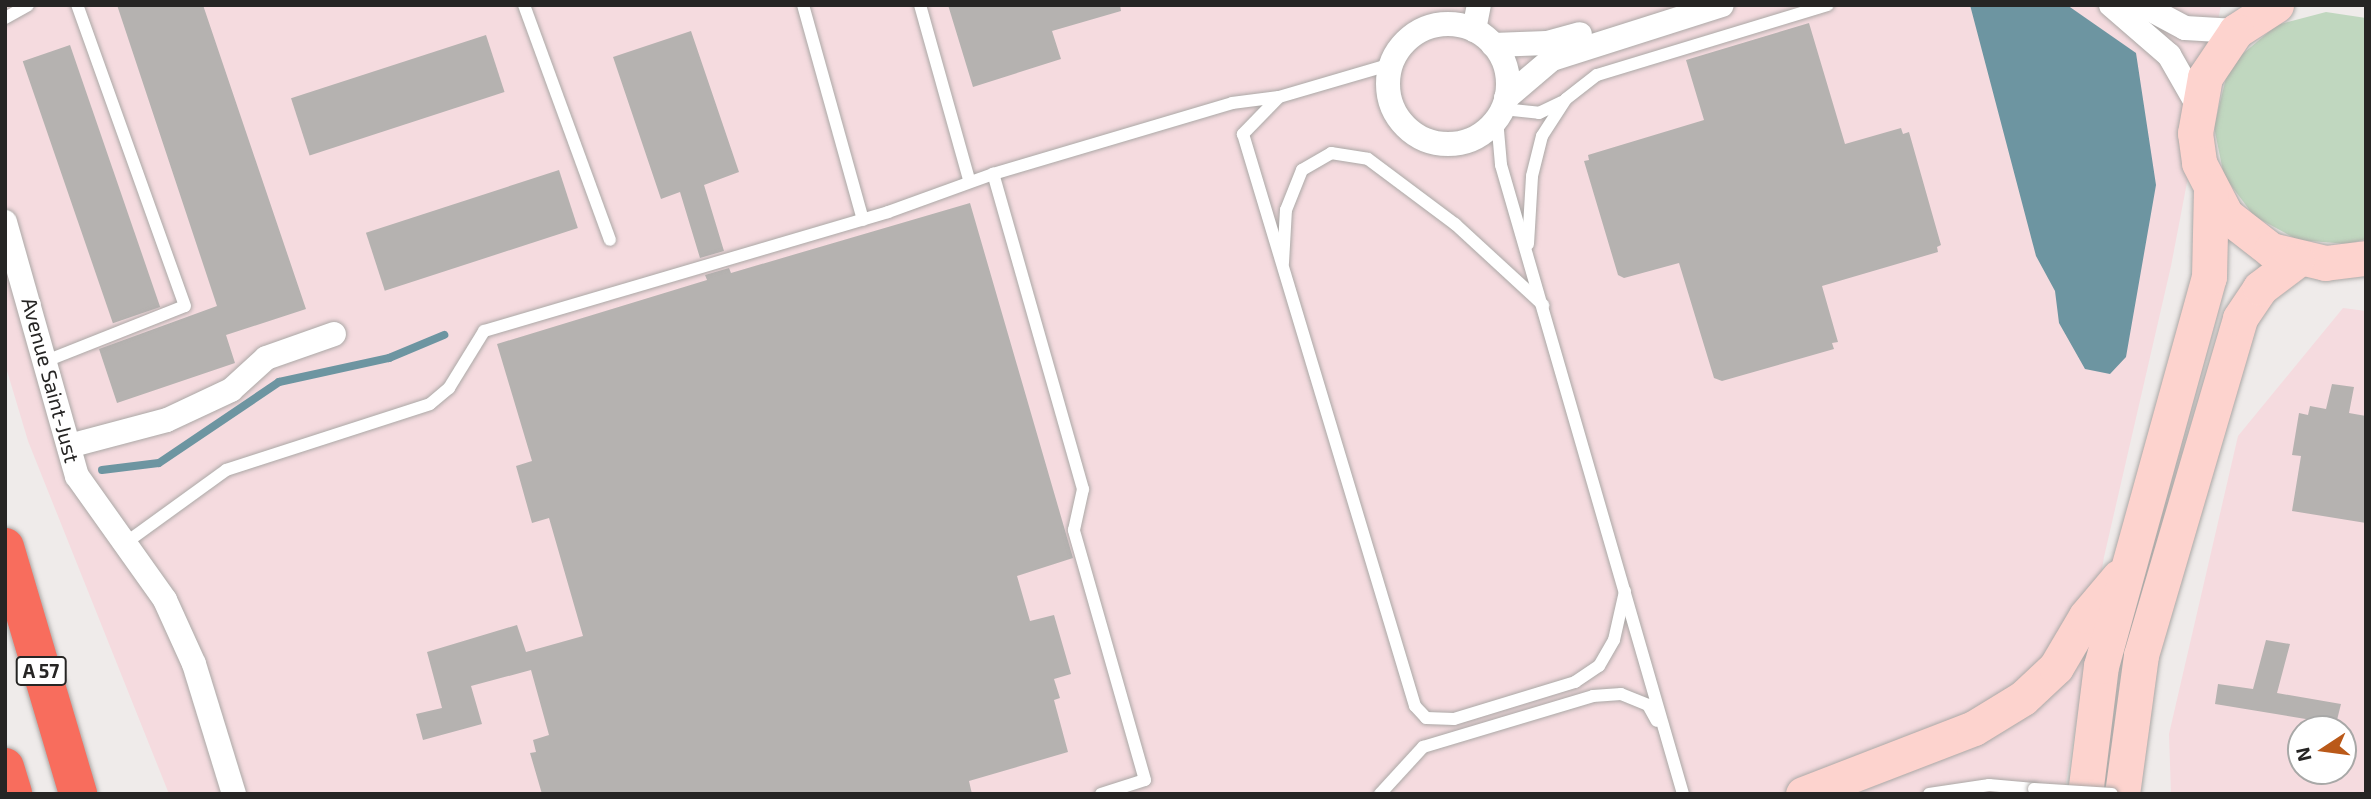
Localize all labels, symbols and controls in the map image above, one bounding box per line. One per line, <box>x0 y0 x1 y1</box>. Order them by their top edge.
street label: Avenue Saint-Just <box>17 295 85 465</box>
road number: A 57 <box>15 656 67 686</box>
north arrow <box>2287 715 2357 785</box>
text: N <box>2290 745 2316 764</box>

